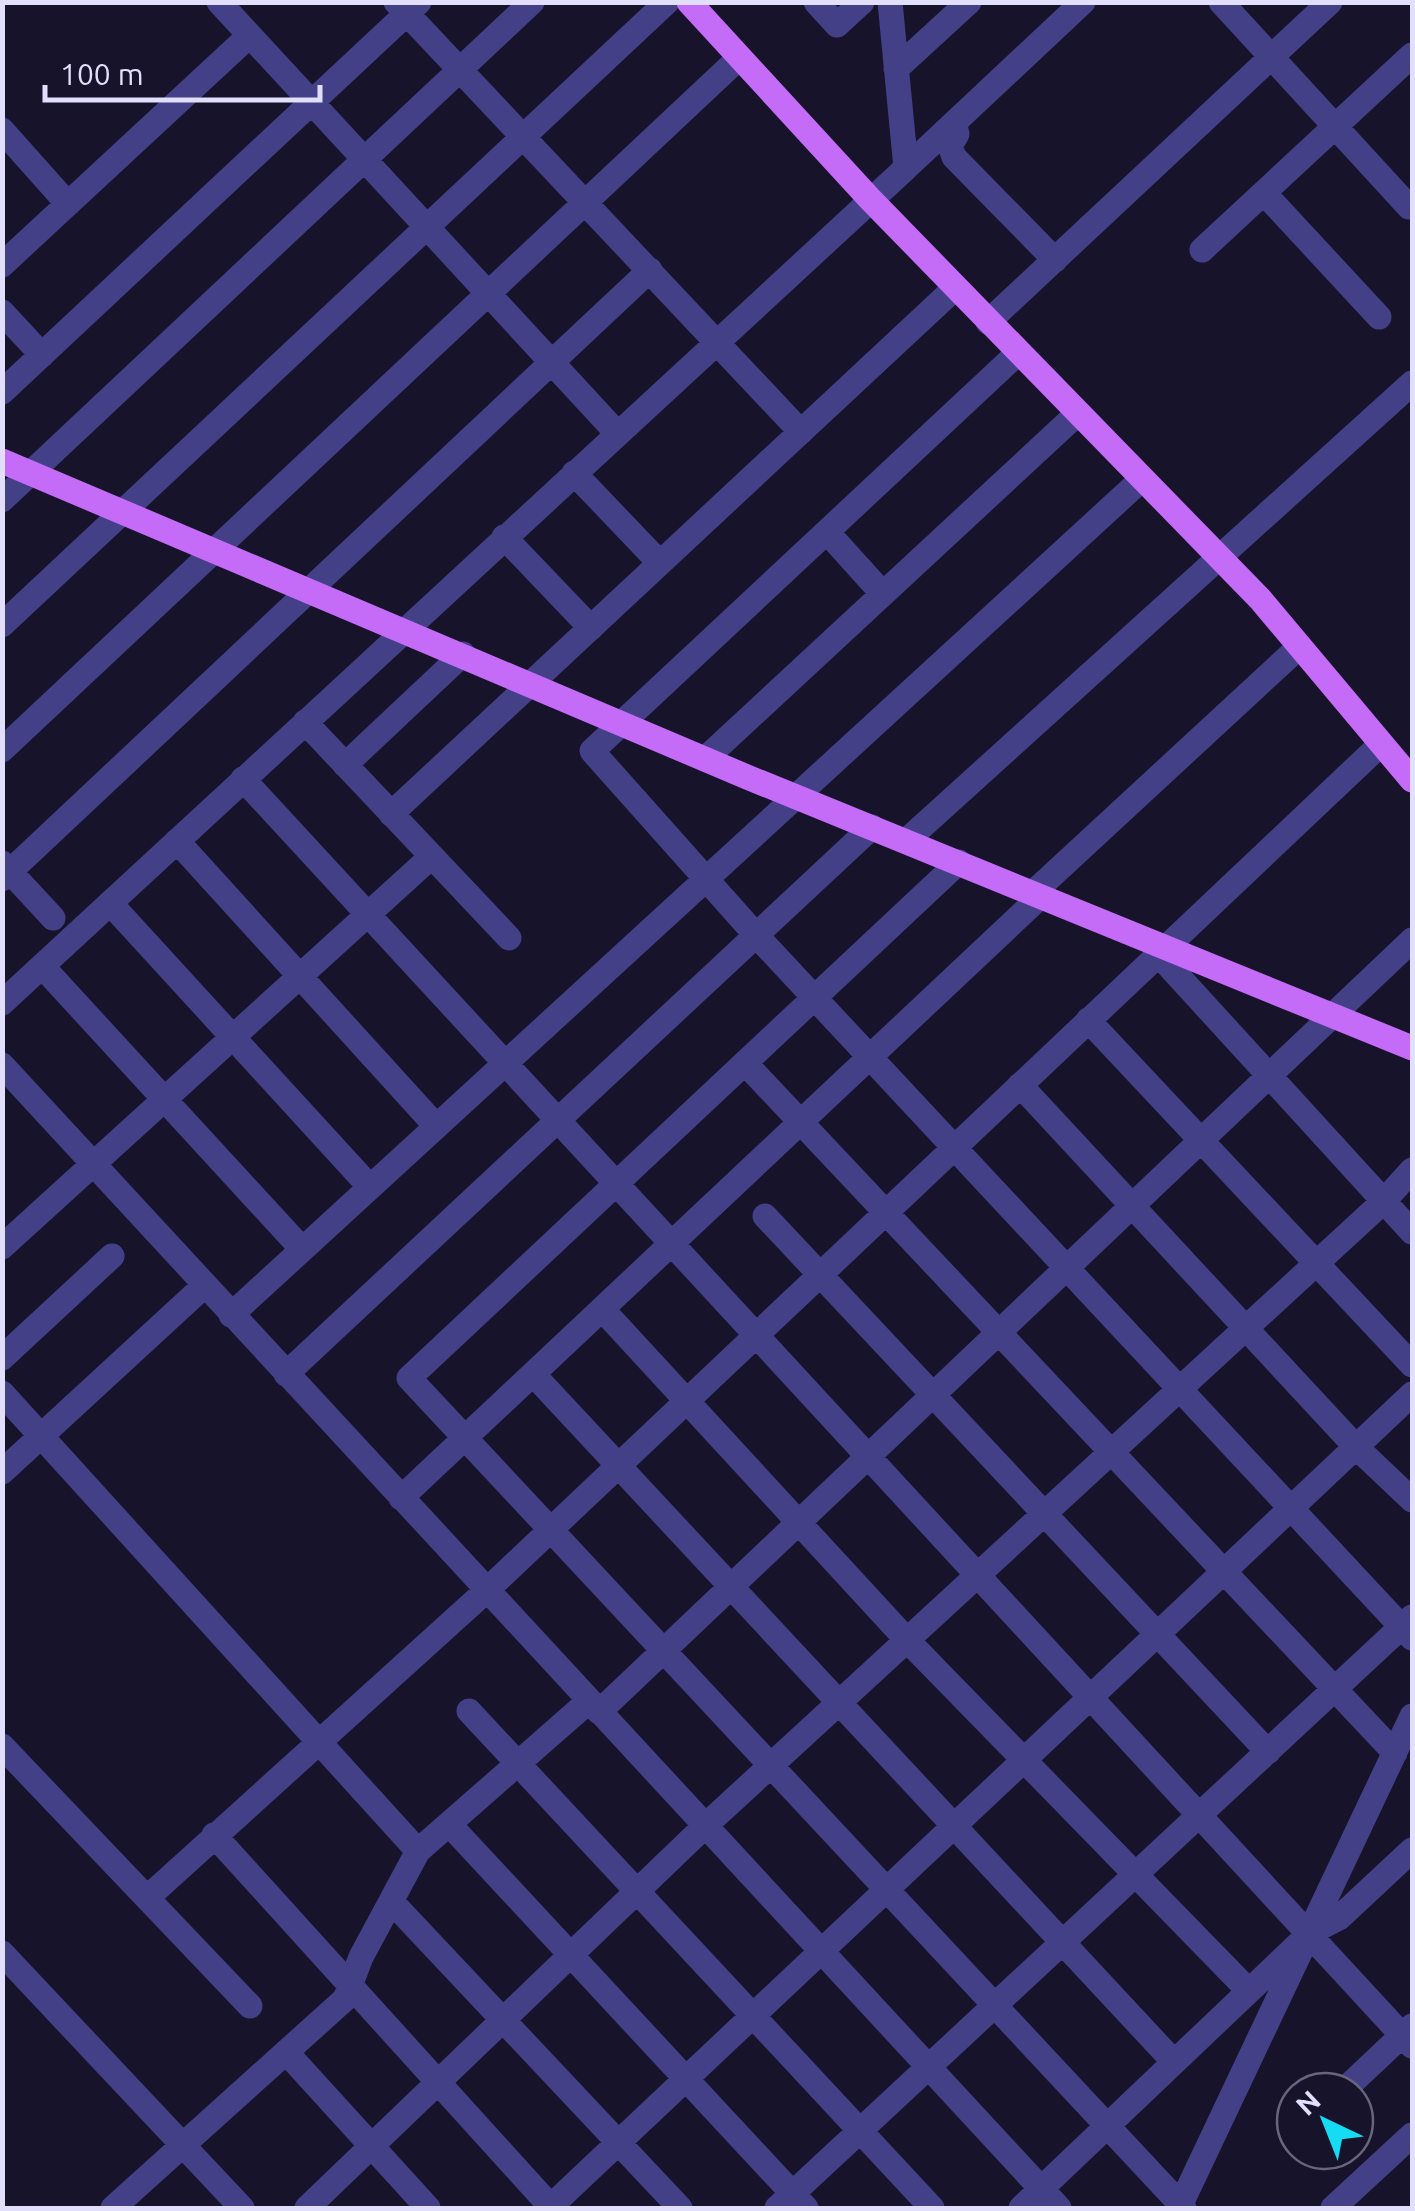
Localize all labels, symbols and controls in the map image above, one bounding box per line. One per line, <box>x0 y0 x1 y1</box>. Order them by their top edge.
scale bar <box>45 40 320 102</box>
text: 100 m <box>60 57 144 91</box>
north arrow <box>1275 2071 1375 2171</box>
text: N <box>1289 2084 1326 2121</box>

